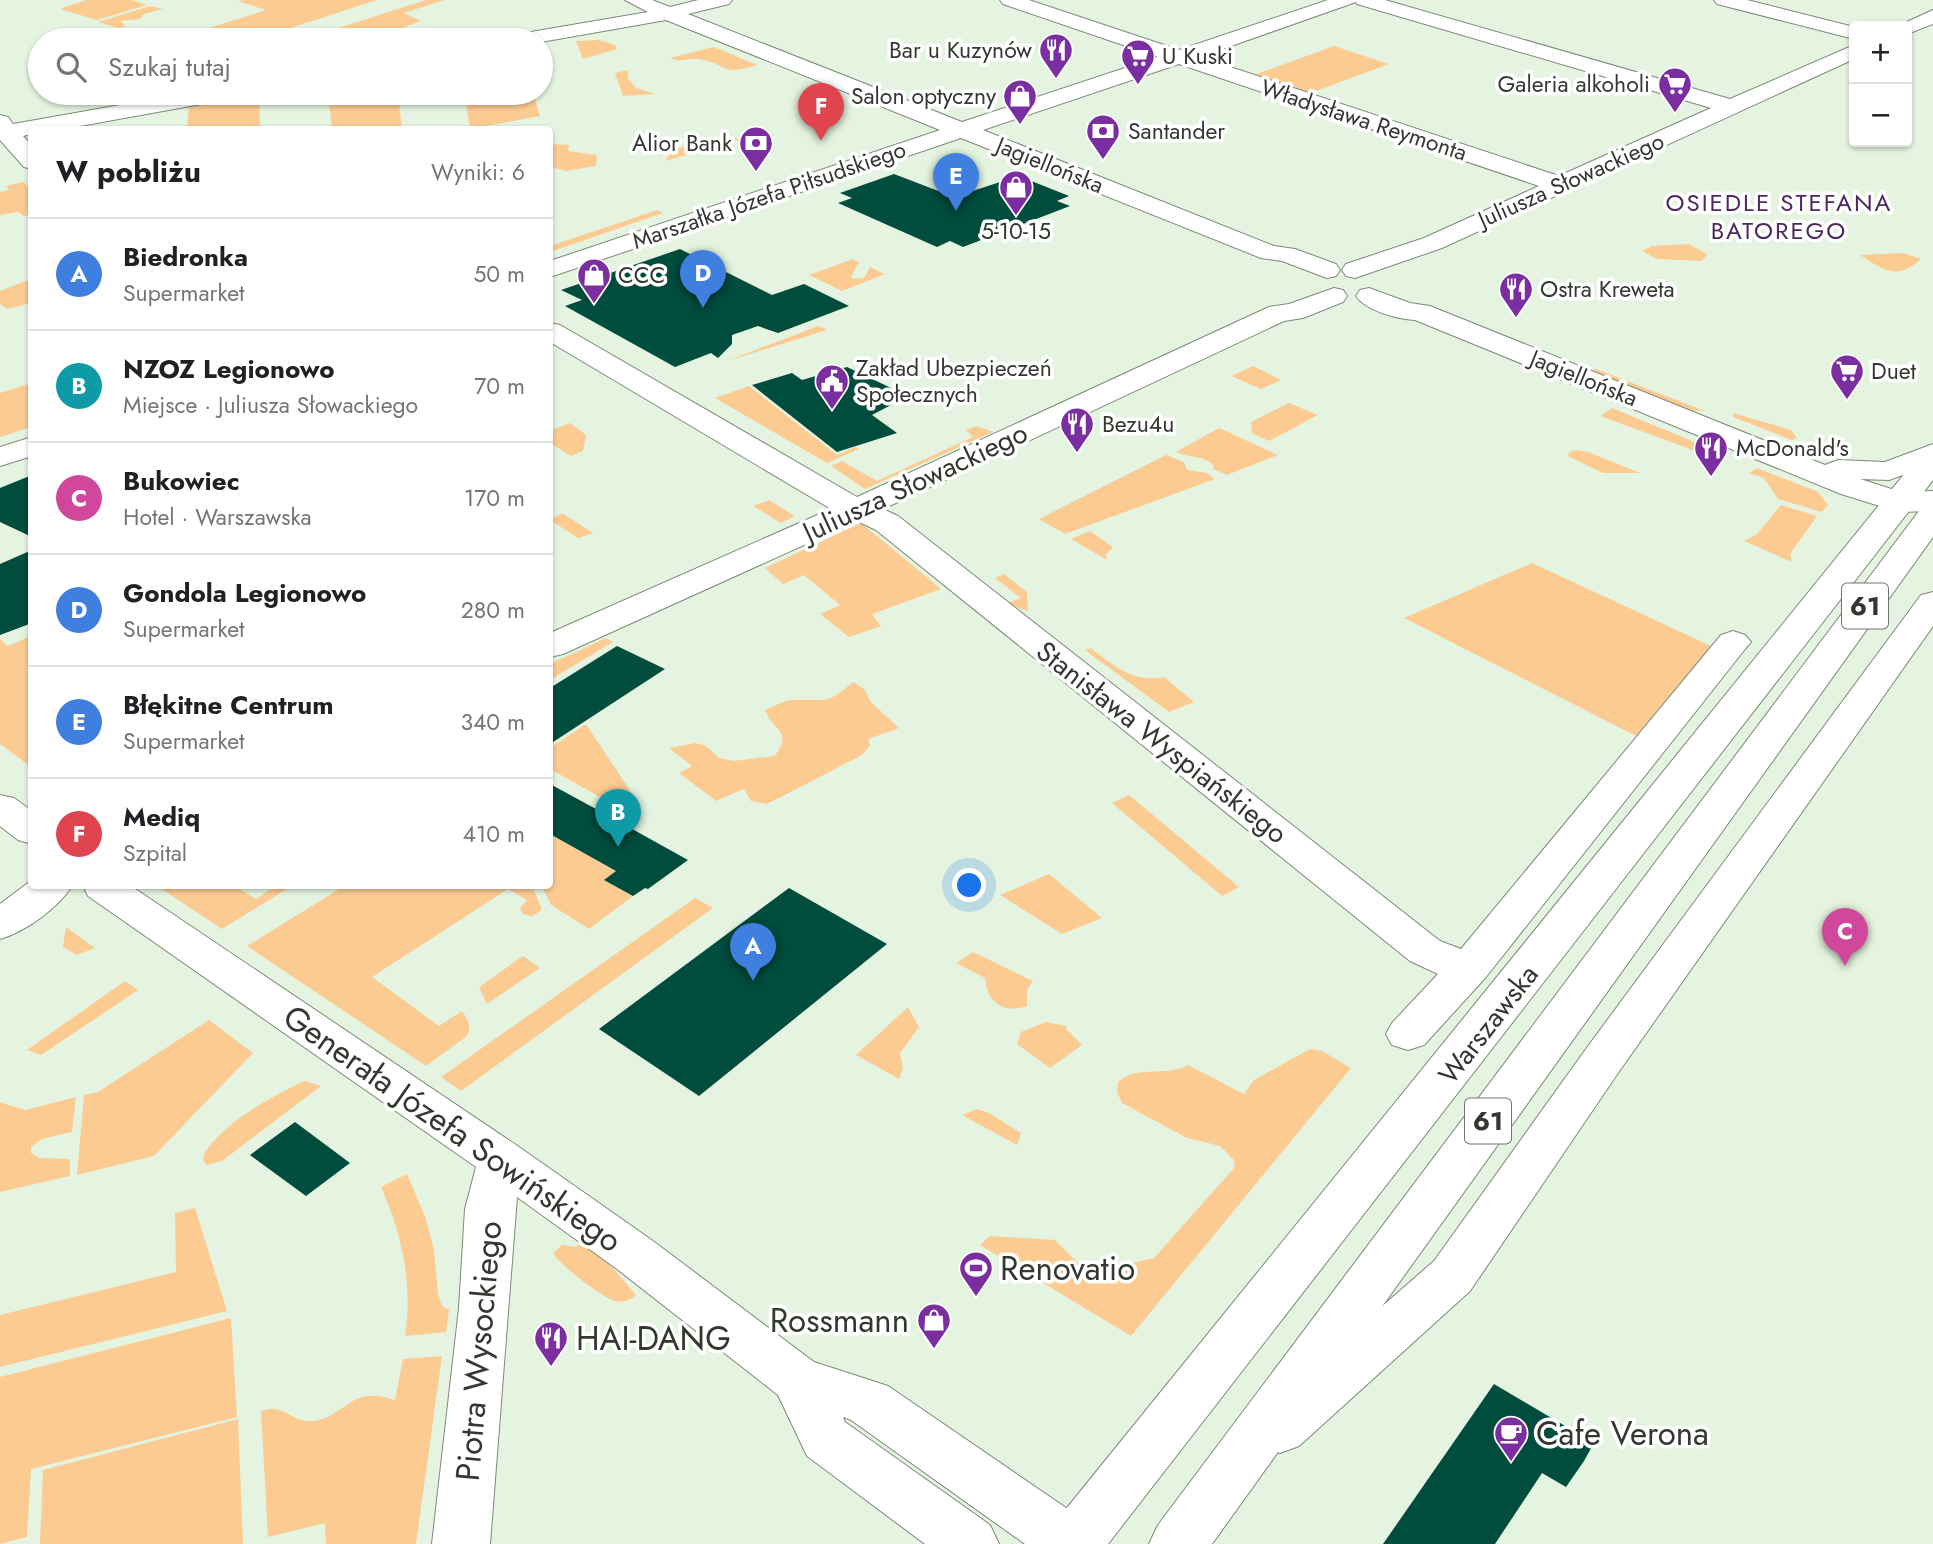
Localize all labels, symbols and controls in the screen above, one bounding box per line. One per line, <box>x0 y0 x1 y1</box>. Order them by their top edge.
map controls <box>1849 21 1912 147</box>
button: + <box>1849 21 1912 84</box>
search box <box>28 28 553 105</box>
restaurant icon: Bar u Kuzynów <box>1037 31 1075 80</box>
place label: Bar u Kuzynów <box>889 33 1032 67</box>
supermarket icon: U Kuski <box>1119 37 1157 86</box>
place label: U Kuski <box>1162 39 1233 73</box>
icon: search <box>52 48 90 86</box>
text: Szukaj tutaj <box>108 48 231 86</box>
supermarket icon: Galeria alkoholi <box>1656 65 1694 114</box>
place label: Galeria alkoholi <box>1498 67 1650 101</box>
street label: Władysława Reymonta <box>1256 71 1472 169</box>
shop icon: Salon optyczny <box>1001 77 1039 126</box>
place label: Salon optyczny <box>851 79 997 113</box>
pin: F <box>798 83 844 141</box>
button: − <box>1849 84 1912 147</box>
bank icon: Santander <box>1084 112 1122 161</box>
place label: Santander <box>1128 114 1225 148</box>
bank icon: Alior Bank <box>737 124 775 173</box>
street label: Juliusza Słowackiego <box>1470 124 1669 237</box>
place label: Alior Bank <box>632 126 733 160</box>
street label: Jagiellońska <box>988 127 1109 202</box>
street label: Marszałka Józefa Piłsudskiego <box>628 132 910 258</box>
text: W pobliżu <box>56 150 201 193</box>
pin: E <box>933 153 979 211</box>
text: Wyniki: 6 <box>431 155 525 189</box>
shop icon: 5-10-15 <box>997 168 1035 217</box>
district label: OSIEDLE STEFANA BATOREGO <box>1666 185 1892 248</box>
place label: 5-10-15 <box>981 214 1051 248</box>
text: Biedronka <box>123 238 248 276</box>
pin: D <box>680 250 726 308</box>
shop icon: CCC <box>575 256 613 305</box>
text: A <box>71 257 87 291</box>
text: 50 m <box>473 257 525 291</box>
place label: CCC <box>618 258 665 292</box>
restaurant icon: Ostra Kreweta <box>1497 270 1535 319</box>
place label: Ostra Kreweta <box>1540 272 1675 306</box>
text: Supermarket <box>123 276 245 310</box>
street label: Jagiellońska <box>1522 340 1643 415</box>
text: NZOZ Legionowo <box>123 350 335 388</box>
place label: Zakład Ubezpieczeń Społecznych <box>856 351 1052 411</box>
supermarket icon: Duet <box>1828 352 1866 401</box>
place label: Duet <box>1871 354 1917 388</box>
public building icon: Zakład Ubezpieczeń Społecznych <box>813 362 851 411</box>
text: B <box>71 369 87 403</box>
text: 70 m <box>474 369 525 403</box>
text: Miejsce · Juliusza Słowackiego <box>123 388 418 422</box>
restaurant icon: Bezu4u <box>1058 405 1096 454</box>
place label: Bezu4u <box>1102 407 1174 441</box>
street label: Juliusza Słowackiego <box>792 412 1034 554</box>
restaurant icon: McDonald's <box>1692 429 1730 478</box>
place label: McDonald's <box>1736 431 1849 465</box>
text: Bukowiec <box>123 462 239 500</box>
text: C <box>71 481 87 515</box>
text: 170 m <box>464 481 525 515</box>
text: Hotel · Warszawska <box>123 500 312 534</box>
text: Gondola Legionowo <box>123 574 366 612</box>
road number: 61 <box>1842 584 1888 628</box>
text: D <box>71 593 87 627</box>
text: 280 m <box>461 593 525 627</box>
text: Supermarket <box>123 612 245 646</box>
street label: Stanisława Wyspiańskiego <box>1027 631 1296 854</box>
text: Błękitne Centrum <box>123 686 334 724</box>
text: E <box>72 705 86 739</box>
text: 340 m <box>460 705 525 739</box>
text: Supermarket <box>123 724 245 758</box>
pin: B <box>595 789 641 847</box>
text: Mediq <box>123 798 200 836</box>
text: F <box>73 817 85 851</box>
text: 410 m <box>463 817 525 851</box>
text: Szpital <box>123 836 187 870</box>
your location <box>952 868 986 902</box>
pin: C <box>1822 908 1868 966</box>
pin: A <box>730 923 776 981</box>
street label: Warszawska <box>1429 956 1548 1093</box>
street label: Generała Józefa Sowińskiego <box>274 993 632 1264</box>
road number: 61 <box>1465 1098 1511 1144</box>
street label: Piotra Wysockiego <box>444 1219 513 1483</box>
place label: Renovatio <box>1000 1245 1135 1292</box>
sports icon: Renovatio <box>957 1249 995 1298</box>
place label: Rossmann <box>770 1297 909 1344</box>
shop icon: Rossmann <box>915 1301 953 1350</box>
place label: HAI-DANG <box>576 1315 731 1362</box>
restaurant icon: HAI-DANG <box>532 1319 570 1368</box>
place label: Cafe Verona <box>1536 1410 1709 1457</box>
cafe icon: Cafe Verona <box>1492 1414 1530 1463</box>

